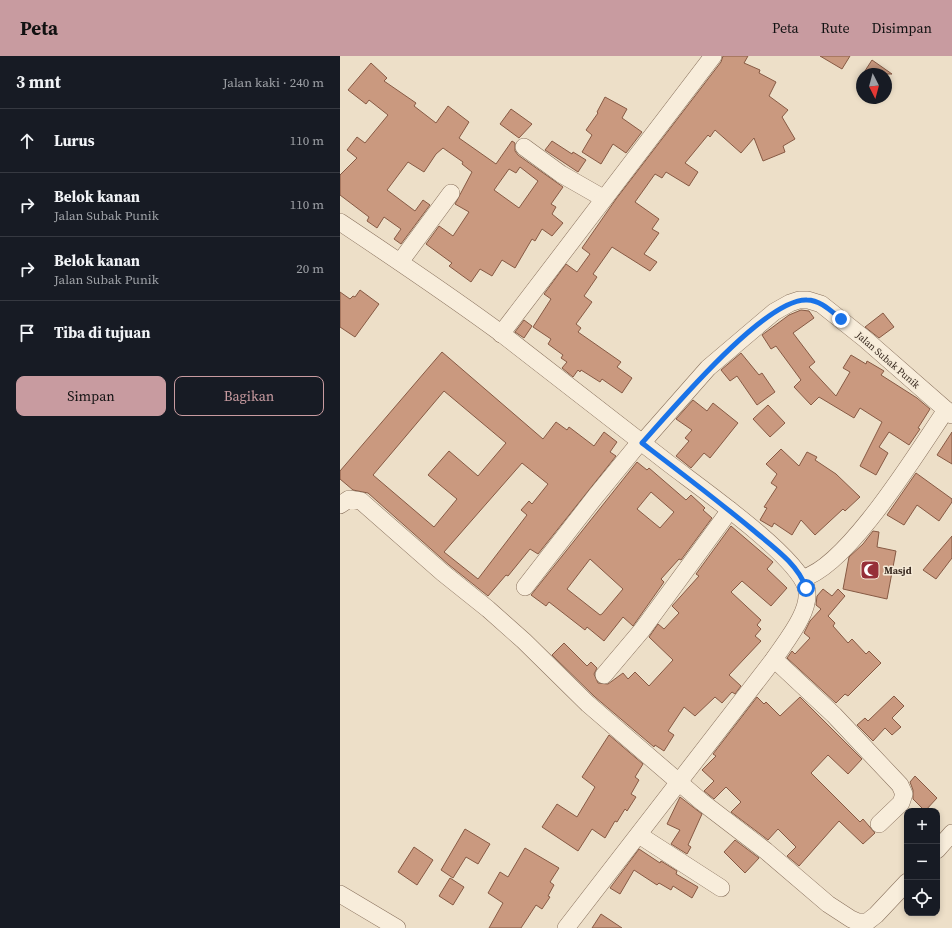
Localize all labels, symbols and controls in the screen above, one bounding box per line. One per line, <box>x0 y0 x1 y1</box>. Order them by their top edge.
text: Peta <box>20 15 58 41</box>
text: Peta <box>772 18 799 38</box>
text: Rute <box>821 18 850 38</box>
text: Disimpan <box>872 18 932 38</box>
north arrow <box>856 68 892 104</box>
text: 3 mnt <box>16 70 61 94</box>
text: Jalan kaki · 240 m <box>223 74 324 91</box>
icon: ahead <box>16 130 38 152</box>
text: Lurus <box>54 130 95 151</box>
text: 110 m <box>290 132 324 149</box>
text: Belok kanan <box>54 186 140 207</box>
icon: right <box>16 194 38 216</box>
text: 110 m <box>290 196 324 213</box>
text: Jalan Subak Punik <box>54 207 159 224</box>
text: Belok kanan <box>54 250 140 271</box>
icon: right <box>16 258 38 280</box>
text: 20 m <box>296 260 324 277</box>
text: Jalan Subak Punik <box>54 271 159 288</box>
route end <box>832 310 850 328</box>
icon: arrive <box>16 322 38 344</box>
text: Tiba di tujuan <box>54 322 150 343</box>
street label: Jalan Subak Punik <box>853 328 923 392</box>
button: Simpan <box>16 376 166 416</box>
button: Bagikan <box>174 376 324 416</box>
mosque icon: Masjd <box>859 559 881 581</box>
place label: Masjd <box>884 564 912 577</box>
route start <box>797 579 815 597</box>
map controls <box>904 808 940 916</box>
button: + <box>904 808 940 844</box>
button: − <box>904 844 940 880</box>
button: locate <box>904 880 940 916</box>

